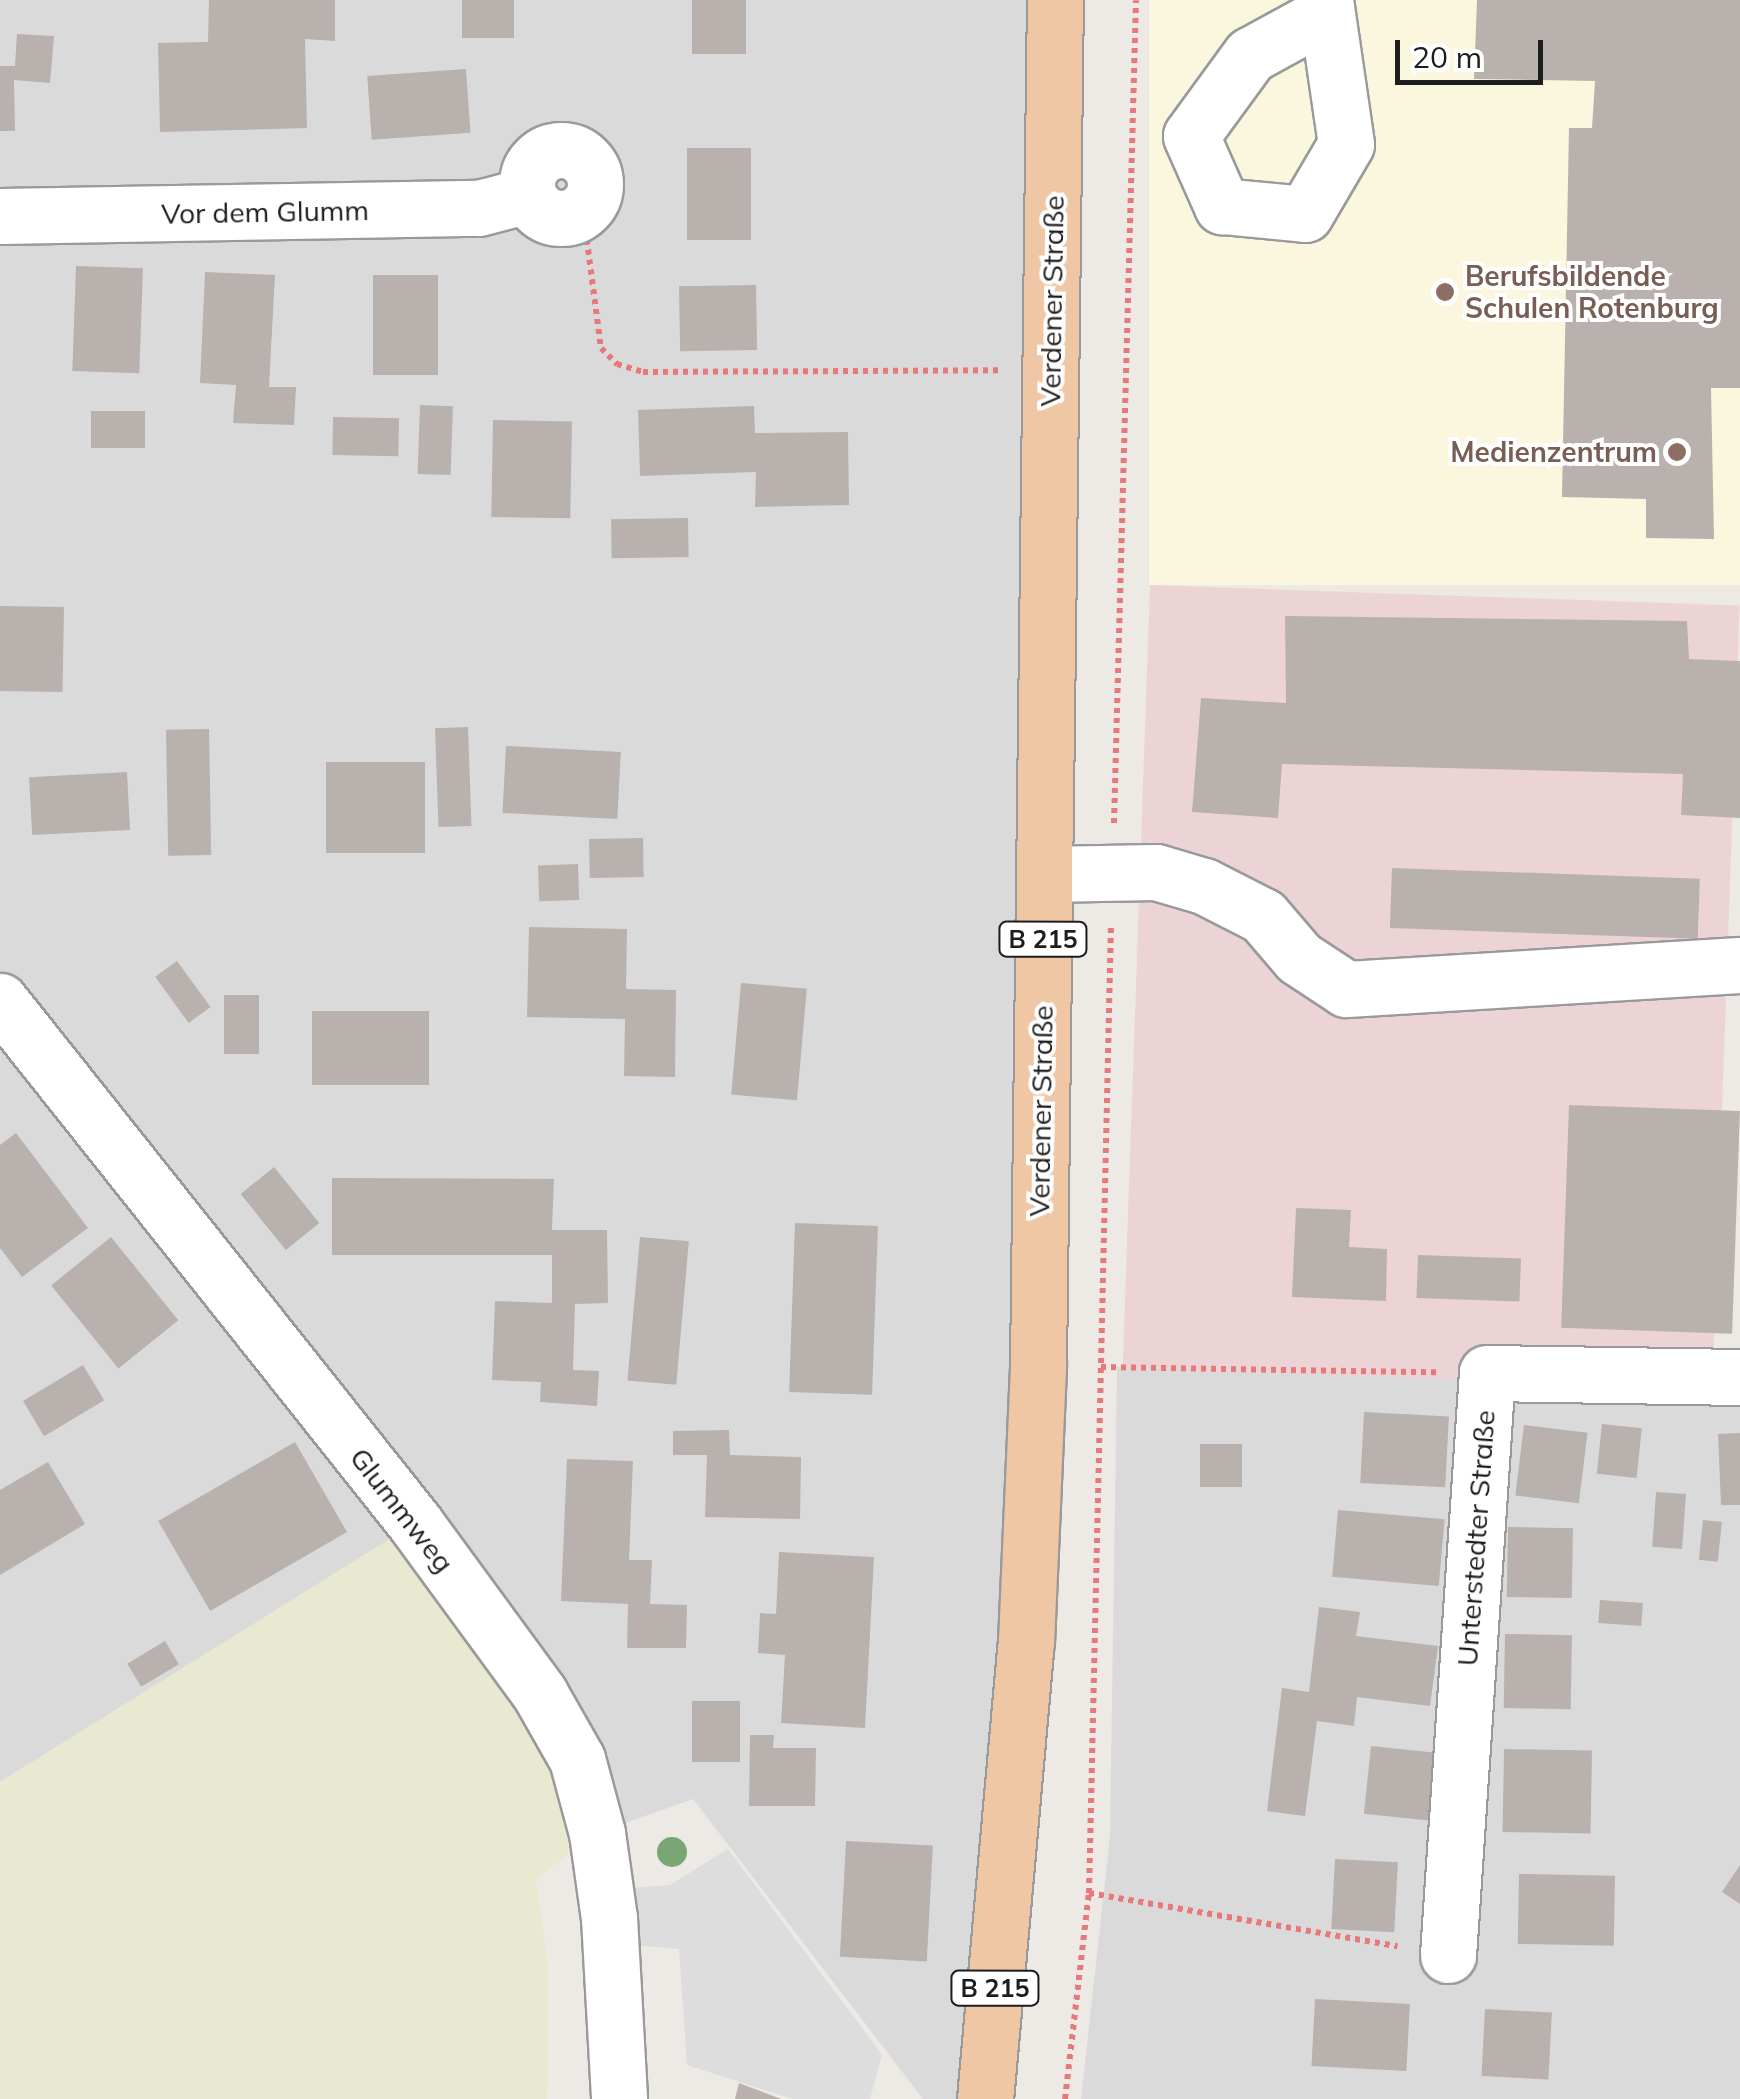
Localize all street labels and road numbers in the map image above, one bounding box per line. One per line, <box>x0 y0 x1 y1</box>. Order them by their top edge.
street label: Vor dem Glumm <box>161 193 369 231</box>
street label: Verdener Straße <box>1033 195 1071 407</box>
road number: B 215 <box>998 919 1088 959</box>
street label: Verdener Straße <box>1022 1005 1060 1217</box>
street label: Unterstedter Straße <box>1450 1409 1502 1667</box>
street label: Glummweg <box>343 1441 461 1579</box>
road number: B 215 <box>950 1968 1040 2008</box>

